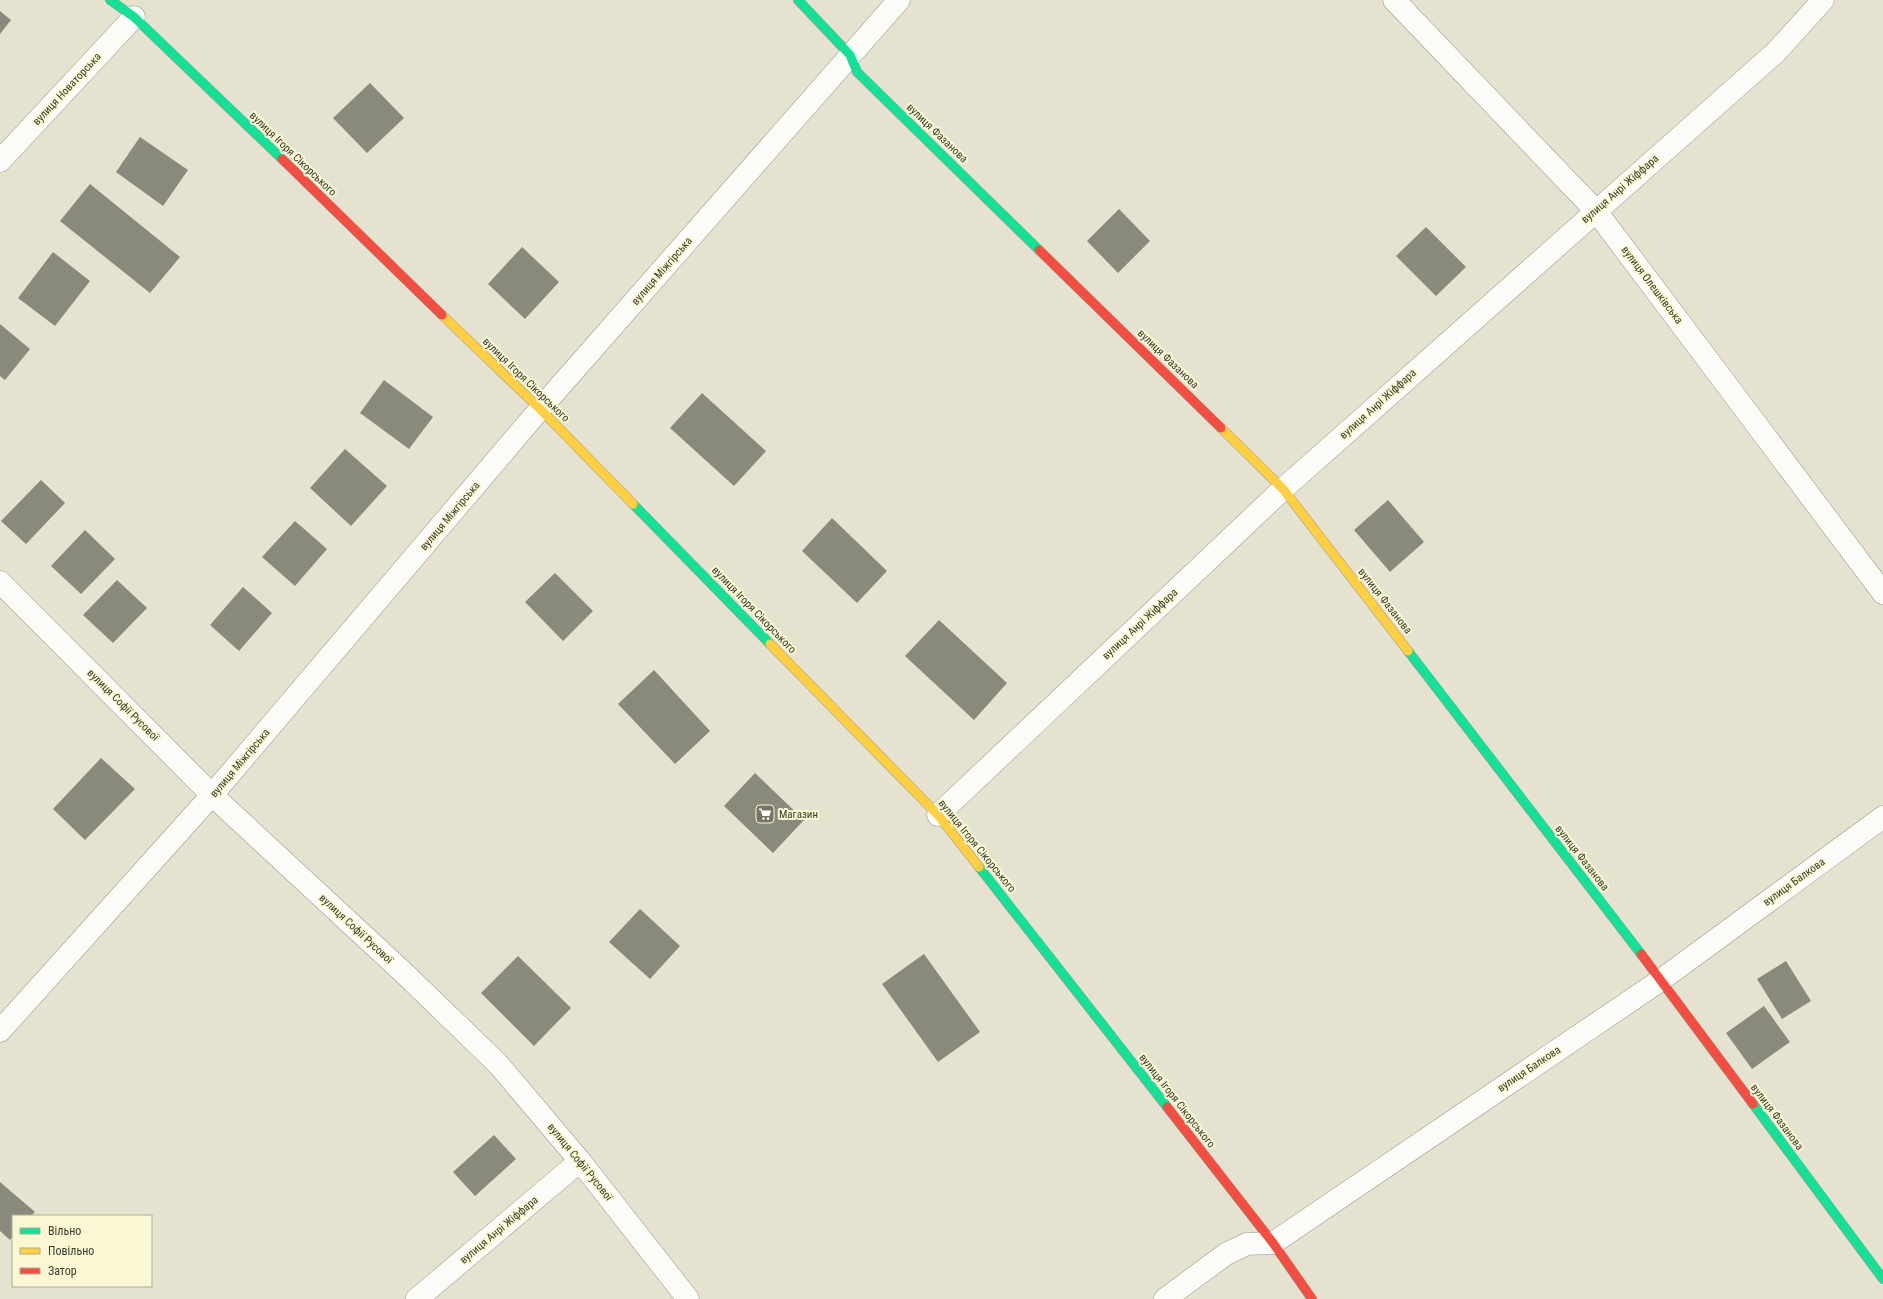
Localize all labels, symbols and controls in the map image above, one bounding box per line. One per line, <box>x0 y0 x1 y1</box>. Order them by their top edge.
street label: вулиця Новаторська <box>30 50 104 128</box>
street label: вулиця Фазанова <box>904 101 970 165</box>
street label: вулиця Ігоря Сікорського <box>247 109 339 199</box>
street label: вулиця Анрі Жіффара <box>1579 152 1661 226</box>
street label: вулиця Міжгірська <box>629 234 695 308</box>
street label: вулиця Олешківська <box>1618 244 1686 326</box>
street label: вулиця Фазанова <box>1135 327 1201 391</box>
street label: вулиця Ігоря Сікорського <box>480 335 572 425</box>
street label: вулиця Анрі Жіффара <box>1337 366 1419 442</box>
street label: вулиця Міжгірська <box>417 479 483 553</box>
street label: вулиця Ігоря Сікорського <box>709 564 799 656</box>
street label: вулиця Фазанова <box>1355 566 1415 636</box>
street label: вулиця Анрі Жіффара <box>1100 586 1180 662</box>
street label: вулиця Софії Русової <box>84 666 163 745</box>
street label: вулиця Міжгірська <box>207 726 273 800</box>
street label: вулиця Ігоря Сікорського <box>936 797 1019 895</box>
supermarket icon: Магазин <box>754 803 776 825</box>
place label: Магазин <box>779 808 818 821</box>
street label: вулиця Фазанова <box>1552 823 1612 893</box>
street label: вулиця Балкова <box>1761 855 1827 909</box>
street label: вулиця Софії Русової <box>316 892 397 967</box>
street label: вулиця Балкова <box>1495 1043 1563 1095</box>
street label: вулиця Ігоря Сікорського <box>1136 1051 1218 1151</box>
street label: вулиця Фазанова <box>1748 1081 1806 1153</box>
street label: вулиця Софії Русової <box>545 1121 616 1204</box>
street label: вулиця Анрі Жіффара <box>457 1193 541 1267</box>
legend <box>12 1215 152 1287</box>
text: Вільно <box>48 1224 81 1238</box>
text: Повільно <box>48 1244 94 1258</box>
text: Затор <box>48 1264 77 1278</box>

